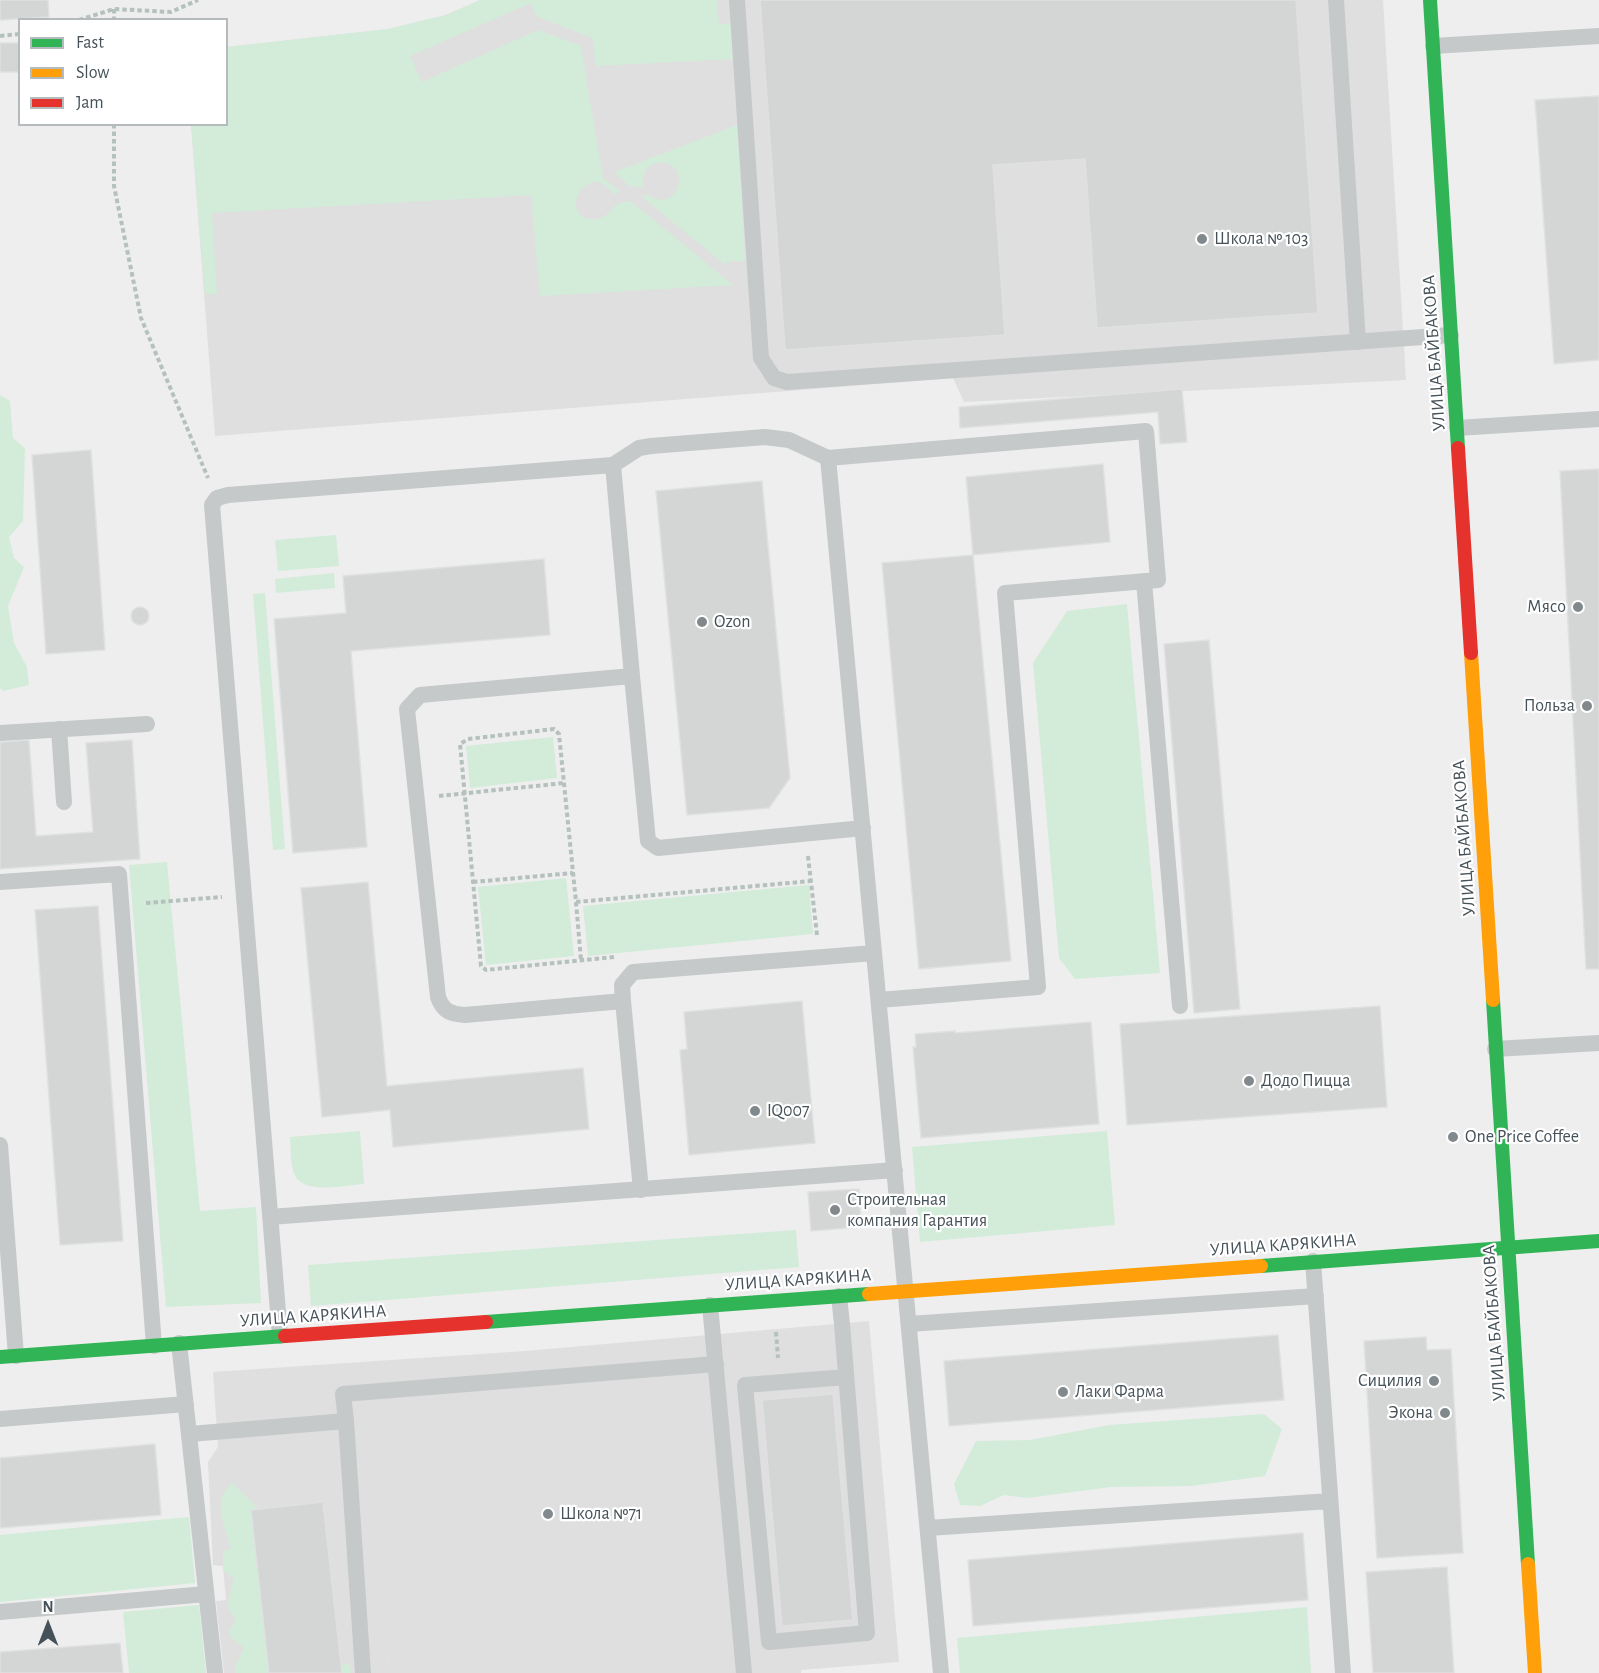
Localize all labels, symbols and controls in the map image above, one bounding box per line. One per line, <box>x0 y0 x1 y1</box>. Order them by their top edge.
legend <box>18 18 228 126</box>
text: Fast <box>76 34 104 52</box>
text: Slow <box>76 64 109 82</box>
text: Jam <box>76 94 104 112</box>
place label: Школа № 103 <box>1214 228 1308 250</box>
marker: Школа № 103 <box>1195 232 1209 246</box>
street label: УЛИЦА БАЙБАКОВА <box>1418 274 1450 432</box>
place label: Мясо <box>1527 596 1566 618</box>
marker: Мясо <box>1571 600 1585 614</box>
place label: Ozon <box>714 611 751 633</box>
marker: Ozon <box>695 615 709 629</box>
place label: Польза <box>1524 695 1575 717</box>
marker: Польза <box>1580 699 1594 713</box>
street label: УЛИЦА БАЙБАКОВА <box>1448 759 1480 917</box>
place label: Додо Пицца <box>1261 1070 1351 1092</box>
marker: Додо Пицца <box>1242 1074 1256 1088</box>
place label: IQ007 <box>767 1100 810 1122</box>
marker: IQ007 <box>748 1104 762 1118</box>
place label: One Price Coffee <box>1465 1126 1579 1148</box>
marker: One Price Coffee <box>1446 1130 1460 1144</box>
place label: Строительная компания Гарантия <box>847 1189 987 1232</box>
marker: Строительная компания Гарантия <box>828 1203 842 1217</box>
street label: УЛИЦА КАРЯКИНА <box>1209 1229 1357 1261</box>
street label: УЛИЦА БАЙБАКОВА <box>1478 1244 1510 1402</box>
street label: УЛИЦА КАРЯКИНА <box>724 1264 872 1296</box>
street label: УЛИЦА КАРЯКИНА <box>239 1300 387 1332</box>
place label: Сицилия <box>1358 1370 1422 1392</box>
marker: Сицилия <box>1427 1374 1441 1388</box>
place label: Лаки Фарма <box>1075 1381 1164 1403</box>
marker: Лаки Фарма <box>1056 1385 1070 1399</box>
place label: Экона <box>1388 1402 1433 1424</box>
marker: Экона <box>1438 1406 1452 1420</box>
place label: Школа №71 <box>560 1503 642 1525</box>
marker: Школа №71 <box>541 1507 555 1521</box>
north arrow <box>18 1595 78 1655</box>
text: N <box>42 1599 54 1615</box>

